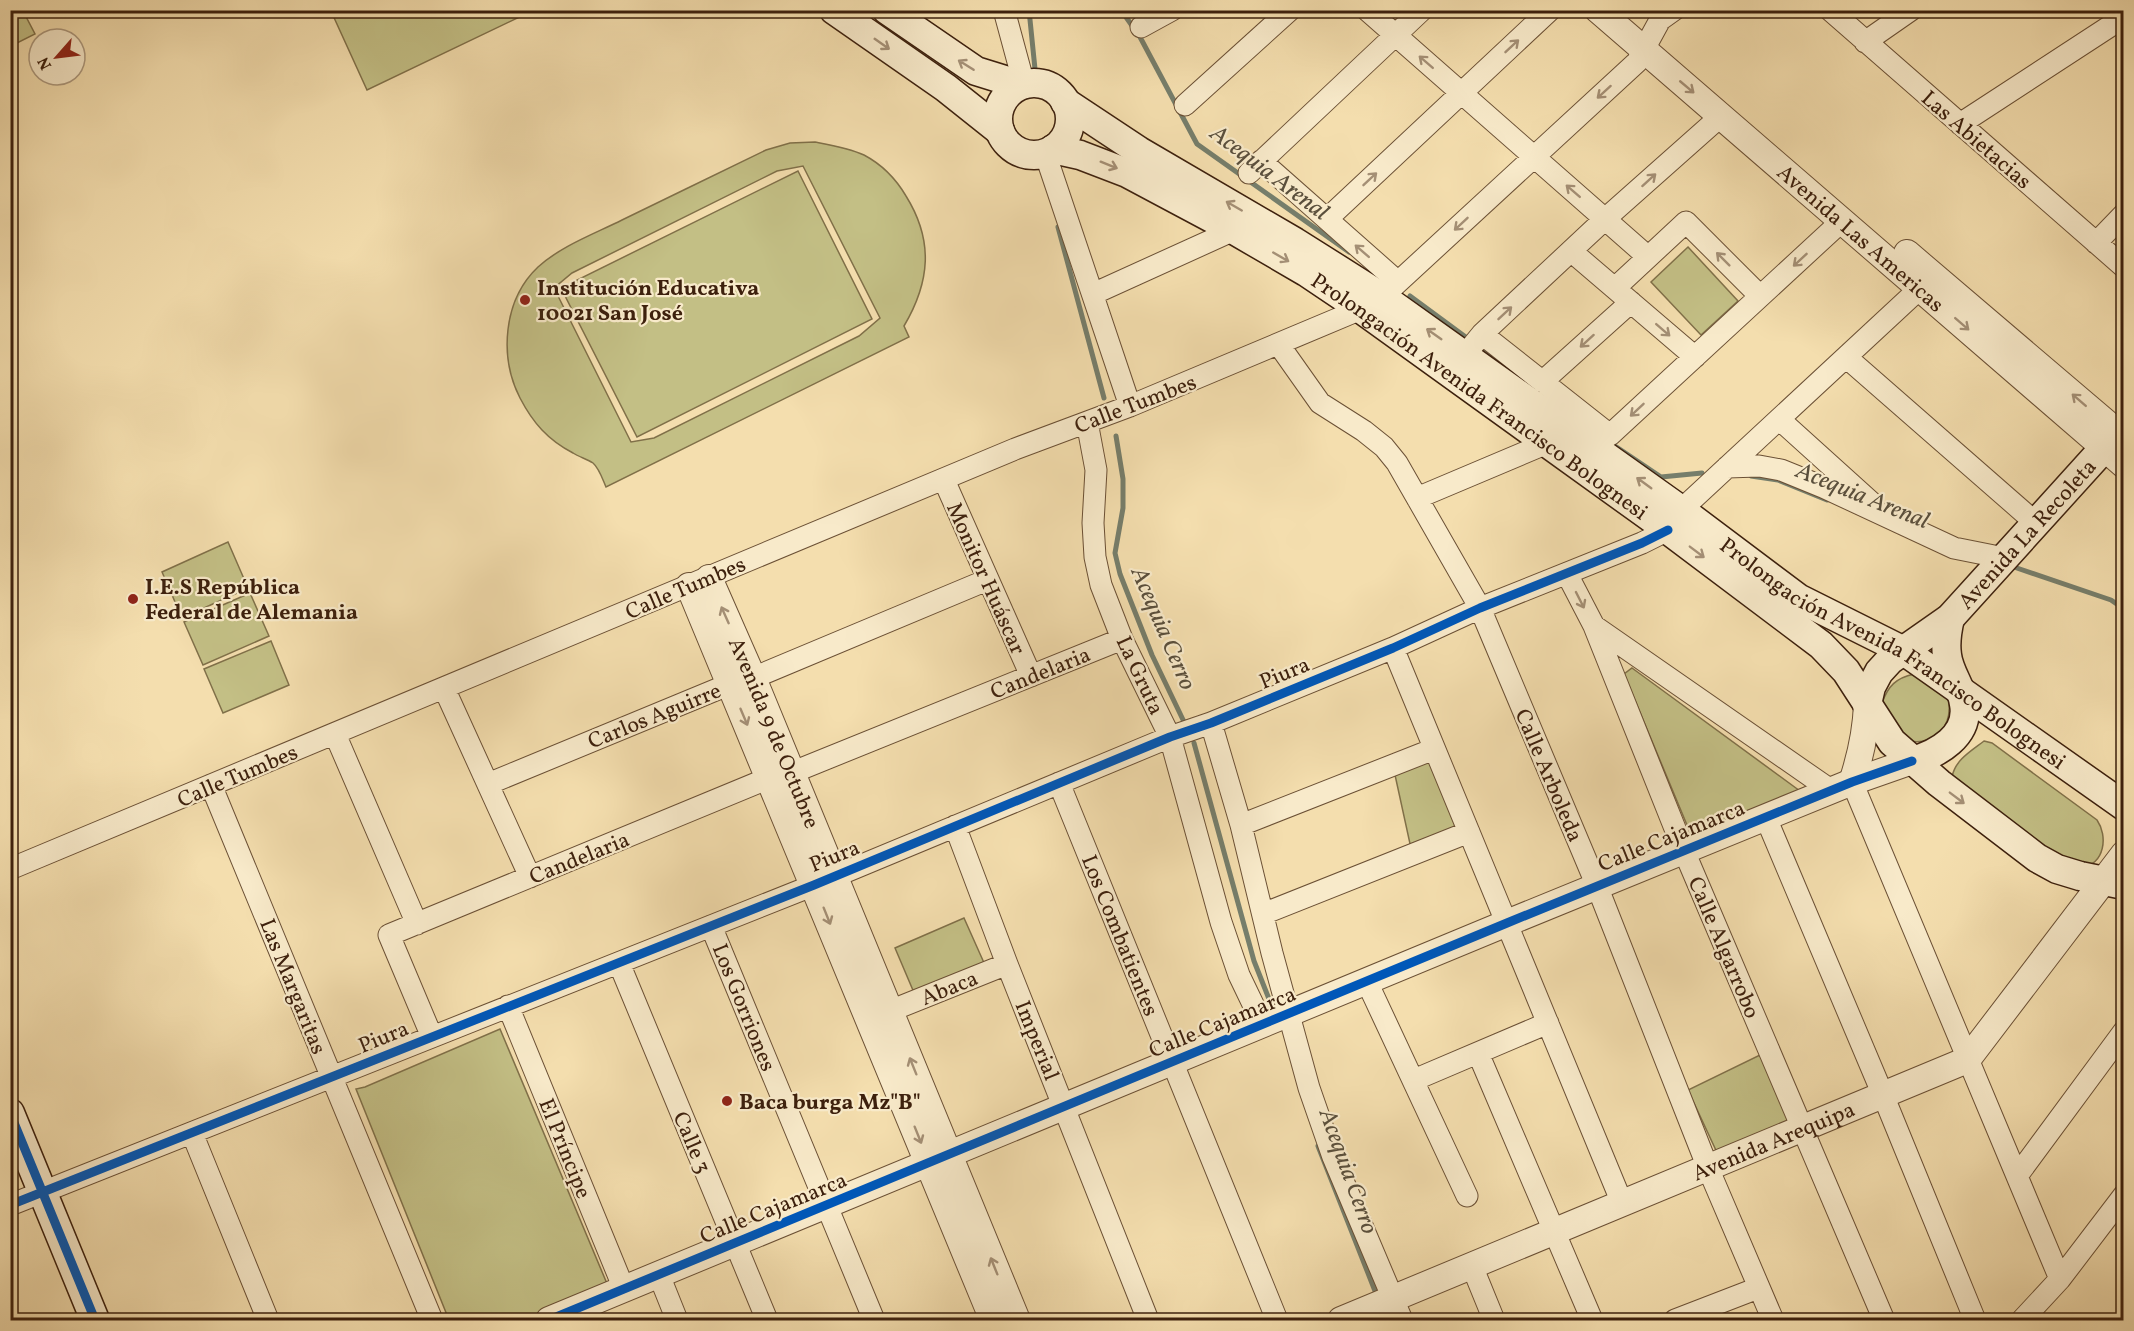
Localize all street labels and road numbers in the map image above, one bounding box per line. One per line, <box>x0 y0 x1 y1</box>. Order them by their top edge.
street label: Las Abietacias <box>1913 84 2037 198</box>
street label: Avenida Las Americas <box>1769 158 1950 321</box>
street label: Prolongación Avenida Francisco Bolognesi <box>1304 267 1653 529</box>
street label: Calle Tumbes <box>1071 368 1201 443</box>
street label: Avenida La Recoleta <box>1952 453 2105 617</box>
street label: Monitor Huáscar <box>937 498 1032 660</box>
street label: Prolongación Avenida Francisco Bolognesi <box>1712 531 2071 778</box>
street label: Calle Tumbes <box>621 550 751 629</box>
street label: La Gruta <box>1107 631 1171 721</box>
street label: Avenida 9 de Octubre <box>719 633 826 834</box>
street label: Candelaria <box>986 640 1096 708</box>
street label: Piura <box>1255 650 1315 698</box>
street label: Carlos Aguirre <box>584 676 726 758</box>
street label: Calle Arboleda <box>1506 705 1590 847</box>
street label: Calle Tumbes <box>173 738 303 817</box>
street label: Calle Cajamarca <box>1594 794 1750 881</box>
street label: Candelaria <box>525 825 635 893</box>
street label: Piura <box>805 833 865 881</box>
street label: Los Combatientes <box>1072 851 1165 1021</box>
street label: Calle Algarrobo <box>1679 872 1767 1024</box>
street label: Las Margaritas <box>250 914 333 1059</box>
street label: Los Gorriones <box>703 939 782 1077</box>
street label: Abaca <box>917 964 983 1015</box>
street label: Calle Cajamarca <box>1145 980 1301 1067</box>
street label: Imperial <box>1006 996 1066 1086</box>
street label: Piura <box>354 1014 414 1062</box>
street label: El Príncipe <box>530 1094 598 1204</box>
street label: Avenida Arequipa <box>1688 1095 1860 1190</box>
street label: Calle 3 <box>664 1107 718 1179</box>
street label: Calle Cajamarca <box>696 1166 852 1253</box>

